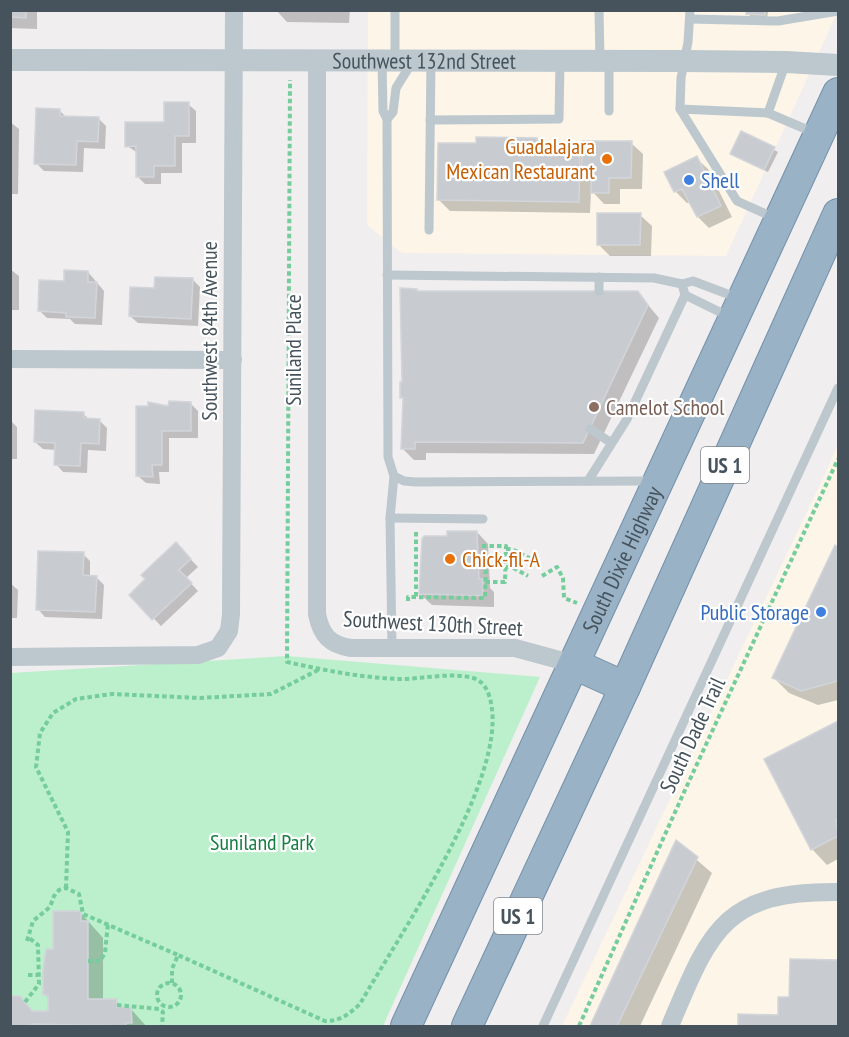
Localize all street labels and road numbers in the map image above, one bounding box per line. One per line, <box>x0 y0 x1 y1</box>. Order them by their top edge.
street label: Southwest 132nd Street <box>332 46 516 75</box>
street label: Southwest 84th Avenue <box>195 241 223 421</box>
street label: Suniland Place <box>279 294 307 406</box>
road number: US 1 <box>701 447 749 483</box>
street label: South Dixie Highway <box>576 481 668 637</box>
street label: Southwest 130th Street <box>342 604 524 642</box>
street label: South Dade Trail <box>653 672 731 797</box>
road number: US 1 <box>494 898 542 934</box>

